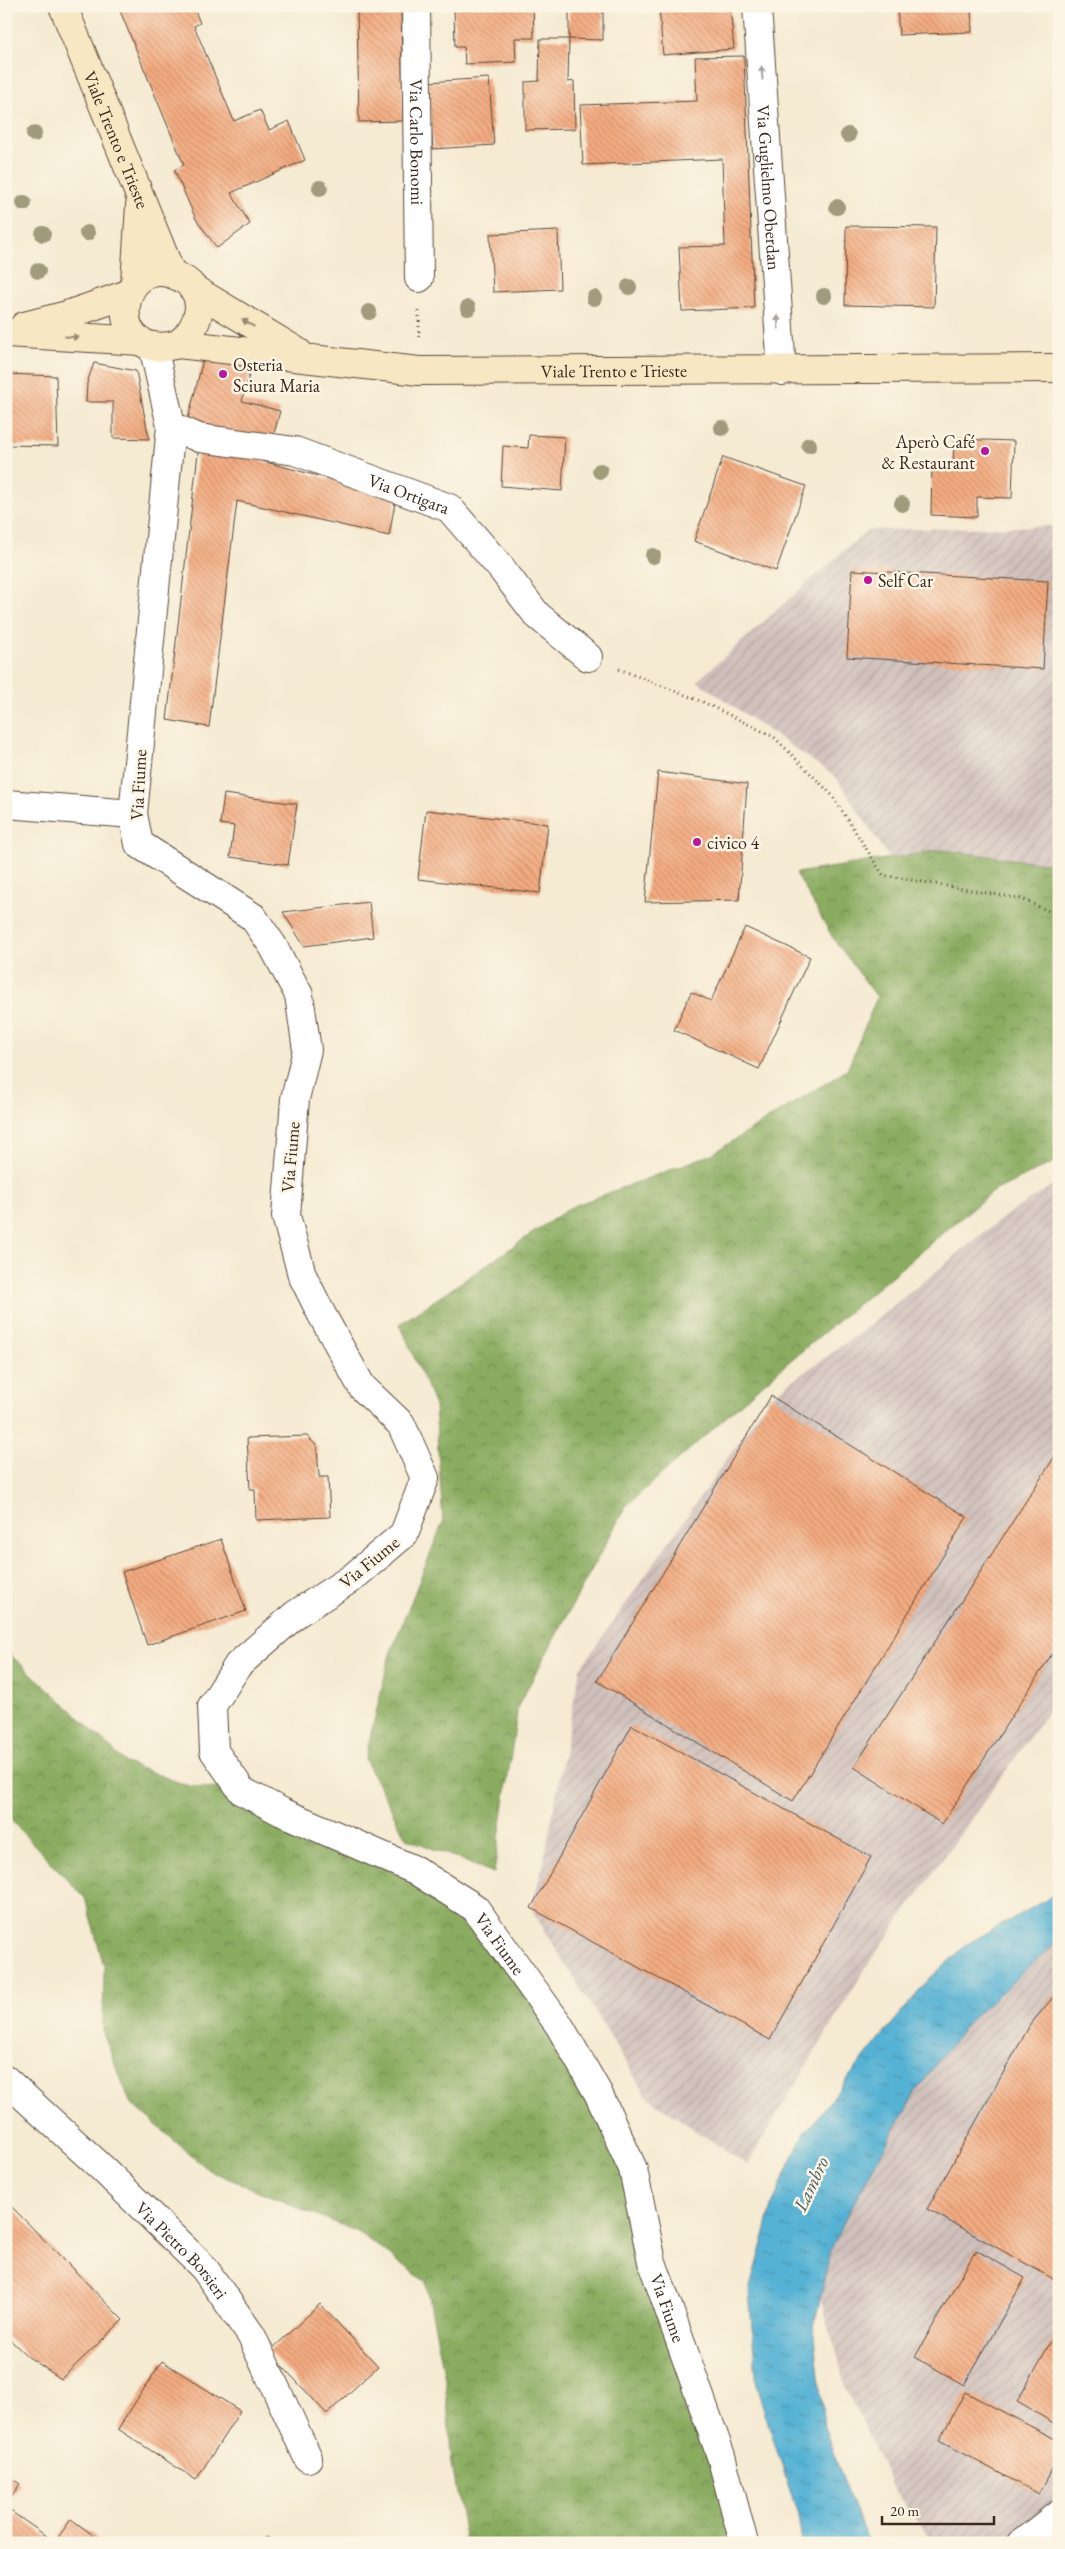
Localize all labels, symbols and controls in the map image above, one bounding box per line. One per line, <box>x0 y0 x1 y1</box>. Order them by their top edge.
one-way arrow <box>757 64 765 80</box>
street label: Viale Trento e Trieste <box>79 67 155 212</box>
street label: Via Carlo Bonomi <box>405 79 430 206</box>
street label: Via Guglielmo Oberdan <box>752 104 787 272</box>
one-way arrow <box>774 314 782 330</box>
one-way arrow <box>242 319 255 328</box>
one-way arrow <box>65 333 81 341</box>
place label: Osteria Sciura Maria <box>233 353 321 397</box>
street label: Viale Trento e Trieste <box>541 358 687 382</box>
marker: Osteria Sciura Maria <box>217 368 229 380</box>
place label: Aperò Café & Restaurant <box>881 430 975 474</box>
marker: Aperò Café & Restaurant <box>979 445 991 457</box>
street label: Via Ortigara <box>365 468 454 519</box>
place label: Self Car <box>878 569 933 592</box>
marker: Self Car <box>862 574 874 586</box>
street label: Via Fiume <box>125 749 151 821</box>
place label: civico 4 <box>707 831 760 854</box>
marker: civico 4 <box>691 836 703 848</box>
street label: Via Fiume <box>275 1121 305 1193</box>
street label: Via Fiume <box>334 1531 404 1593</box>
street label: Via Fiume <box>470 1908 531 1979</box>
water label: Lambro <box>787 2153 834 2216</box>
street label: Via Pietro Borsieri <box>131 2196 234 2304</box>
street label: Via Fiume <box>646 2270 691 2345</box>
scale bar <box>882 2494 995 2526</box>
text: 20 m <box>890 2501 919 2520</box>

